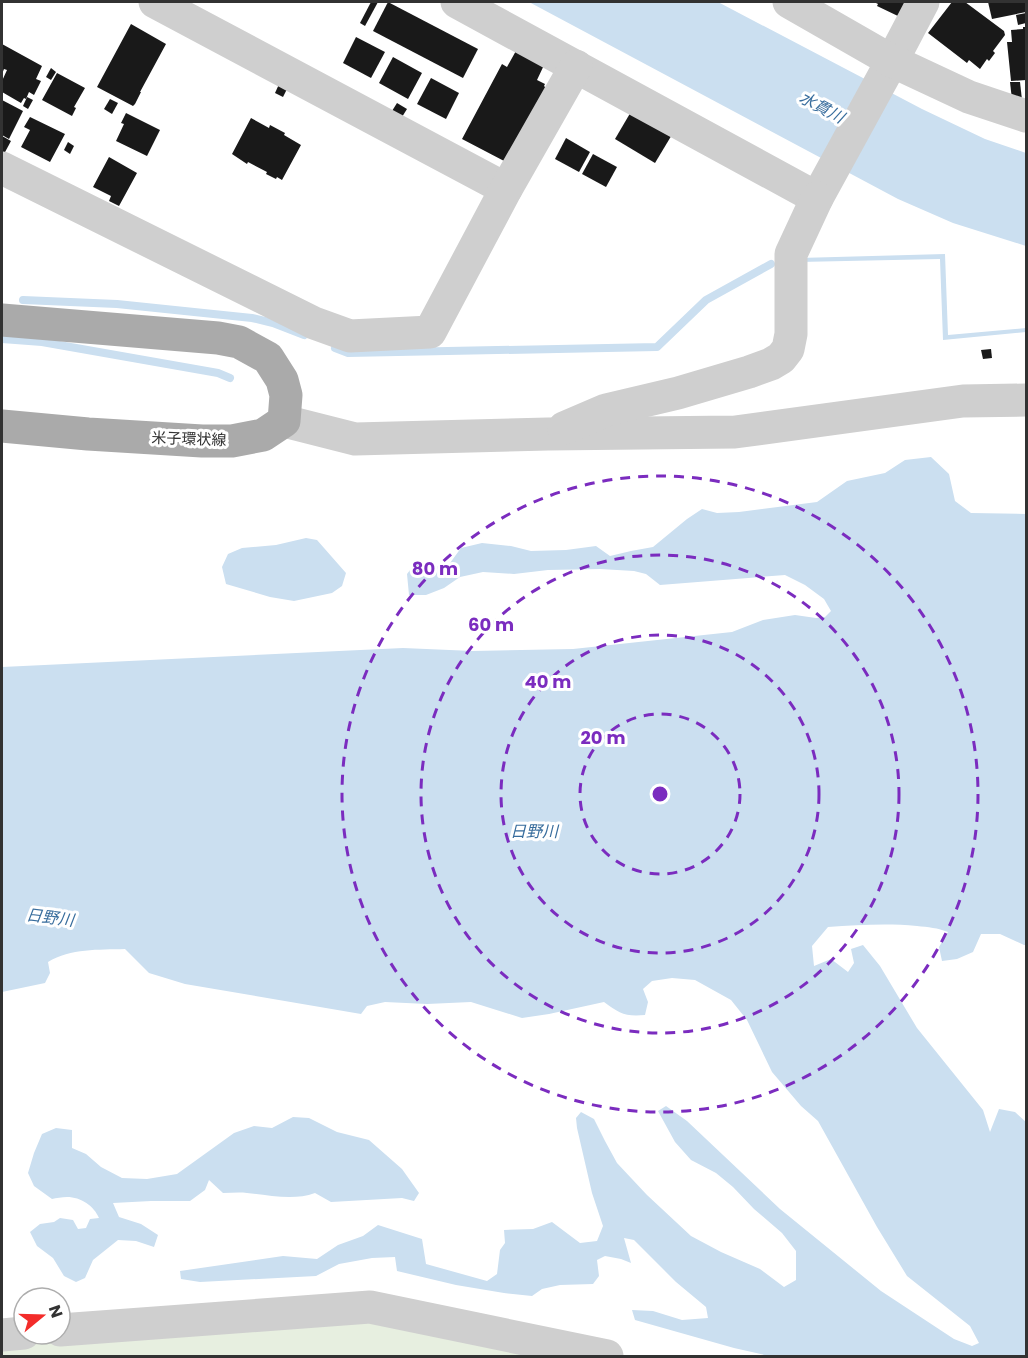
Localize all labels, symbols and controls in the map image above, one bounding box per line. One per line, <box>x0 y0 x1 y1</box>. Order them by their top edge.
water label: 水貫川 <box>795 86 850 130</box>
street label: 米子環状線 <box>151 427 227 450</box>
text: 80 m <box>412 556 458 581</box>
text: 60 m <box>468 612 514 637</box>
text: 40 m <box>525 669 571 694</box>
text: 20 m <box>581 725 625 750</box>
centre of rings <box>650 784 670 804</box>
water label: 日野川 <box>510 820 560 843</box>
water label: 日野川 <box>25 903 77 932</box>
north arrow <box>12 1286 72 1346</box>
text: N <box>43 1302 69 1321</box>

